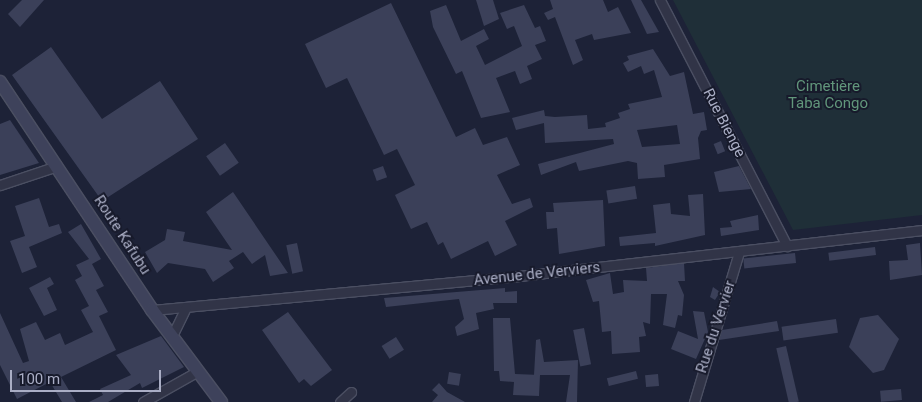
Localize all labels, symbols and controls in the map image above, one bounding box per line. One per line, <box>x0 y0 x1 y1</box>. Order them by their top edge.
park label: Cimetière Taba Congo <box>788 77 868 112</box>
street label: Rue Bienge <box>699 86 749 160</box>
street label: Route Kafubu <box>90 192 154 278</box>
street label: Avenue de Verviers <box>473 258 601 290</box>
street label: Rue du Vervier <box>693 279 739 375</box>
scale bar <box>12 360 164 392</box>
text: 100 m <box>18 370 60 388</box>

